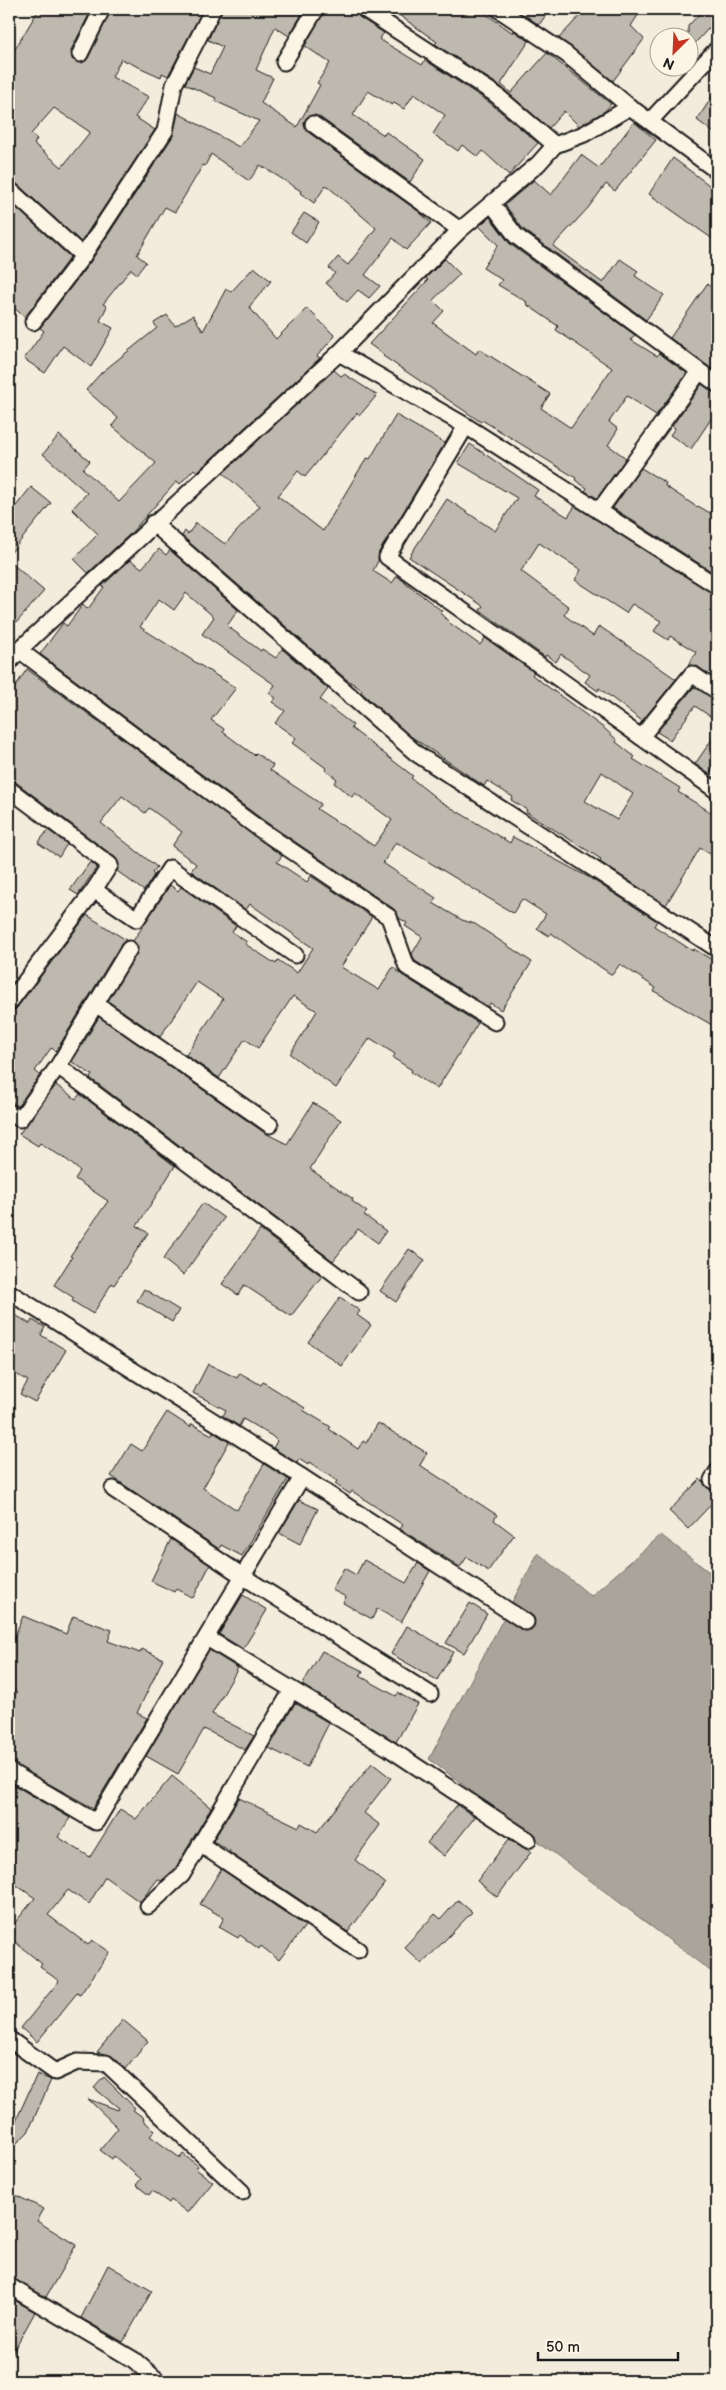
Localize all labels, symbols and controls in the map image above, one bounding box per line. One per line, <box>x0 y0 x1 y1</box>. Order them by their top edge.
north arrow <box>648 28 698 78</box>
text: N <box>661 54 677 73</box>
scale bar <box>538 2330 678 2362</box>
text: 50 m <box>546 2338 580 2357</box>

